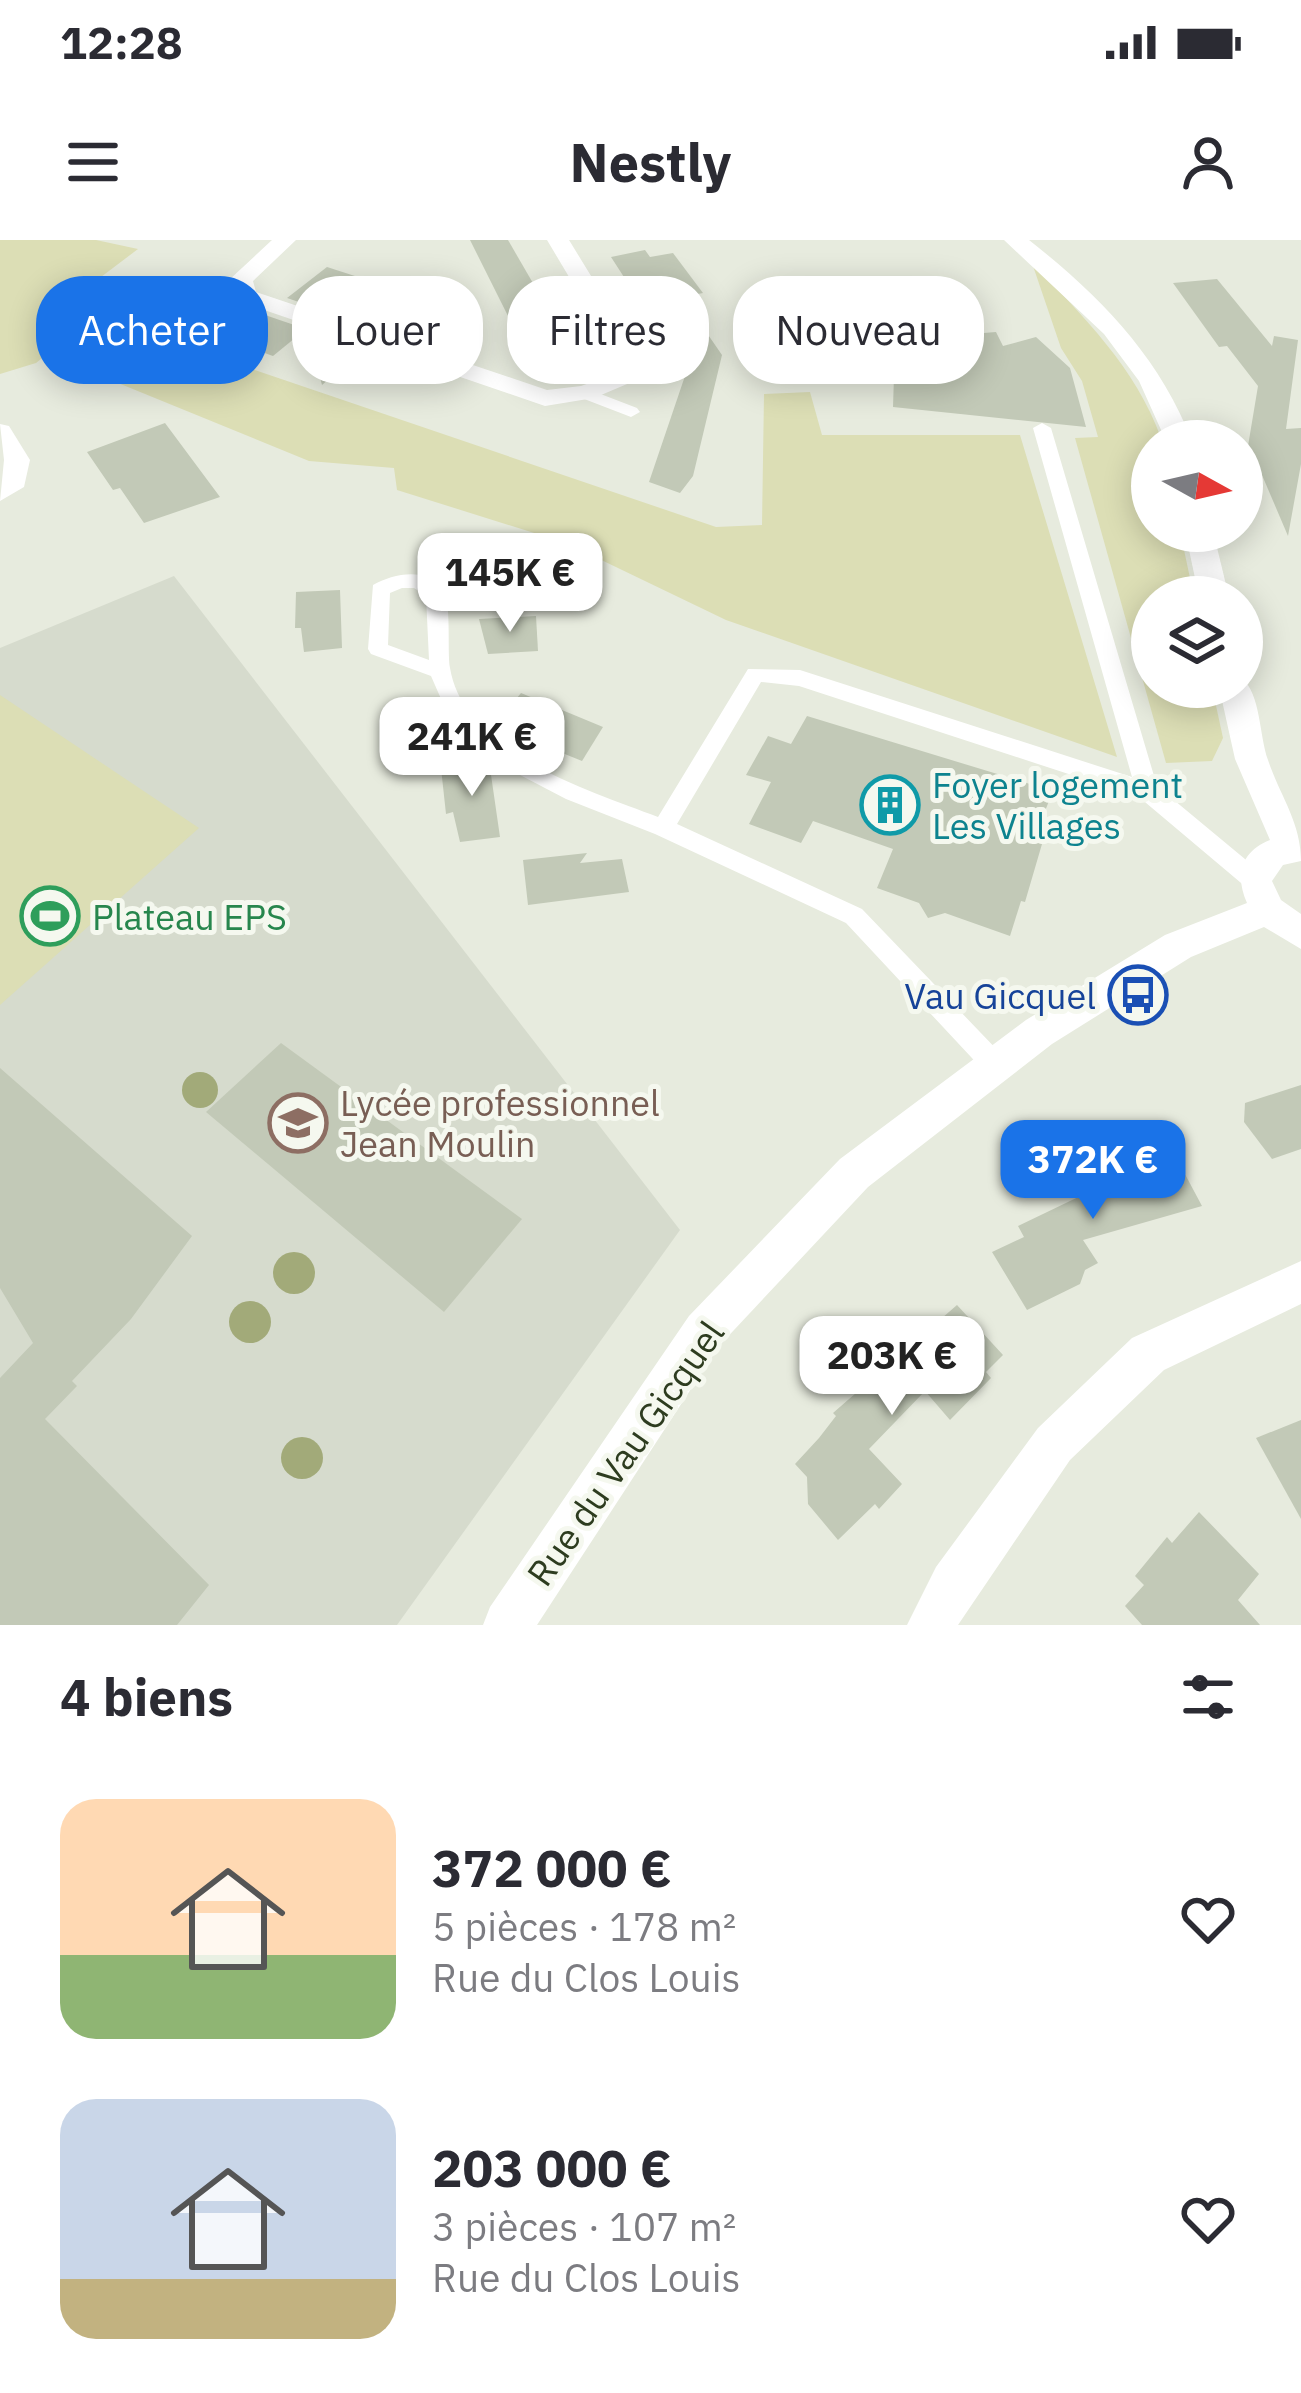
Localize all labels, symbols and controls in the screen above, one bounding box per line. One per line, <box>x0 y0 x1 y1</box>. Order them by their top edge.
text: 12:28 <box>60 13 183 71</box>
text: Nestly <box>570 127 731 197</box>
icon: menu <box>60 129 126 195</box>
icon: person <box>1175 129 1241 195</box>
chip: Acheter <box>36 276 268 384</box>
chip: Louer <box>292 276 483 384</box>
chip: Filtres <box>507 276 709 384</box>
chip: Nouveau <box>733 276 984 384</box>
north arrow <box>1131 420 1263 552</box>
map controls <box>1131 420 1263 708</box>
pin: 145K € <box>412 533 608 635</box>
text: 145K € <box>444 546 576 597</box>
button: layers <box>1131 576 1263 708</box>
pin: 241K € <box>374 697 570 799</box>
text: 241K € <box>406 710 538 761</box>
place label: Foyer logement Les Villages <box>932 761 1183 849</box>
building icon: Foyer logement Les Villages <box>859 774 921 836</box>
sports icon: Plateau EPS <box>19 885 81 947</box>
place label: Plateau EPS <box>92 893 287 940</box>
bus stop icon: Vau Gicquel <box>1107 964 1169 1026</box>
place label: Vau Gicquel <box>904 972 1096 1019</box>
place label: Lycée professionnel Jean Moulin <box>340 1079 660 1167</box>
school or university icon: Lycée professionnel Jean Moulin <box>267 1092 329 1154</box>
pin: 372K € <box>995 1120 1191 1222</box>
text: 372K € <box>1027 1133 1159 1184</box>
street label: Rue du Vau Gicquel <box>516 1311 734 1595</box>
pin: 203K € <box>794 1316 990 1418</box>
text: 203K € <box>826 1329 958 1380</box>
text: 4 biens <box>60 1664 233 1730</box>
icon: filters <box>1175 1664 1241 1730</box>
text: 372 000 € <box>432 1835 672 1901</box>
icon: home <box>156 1847 300 1991</box>
icon: heart <box>1175 1886 1241 1952</box>
text: 5 pièces · 178 m² <box>432 1901 736 1952</box>
text: Rue du Clos Louis <box>432 1952 740 2003</box>
text: 203 000 € <box>432 2135 672 2201</box>
icon: home <box>156 2147 300 2291</box>
icon: heart <box>1175 2186 1241 2252</box>
text: 3 pièces · 107 m² <box>432 2201 736 2252</box>
text: Rue du Clos Louis <box>432 2252 740 2303</box>

